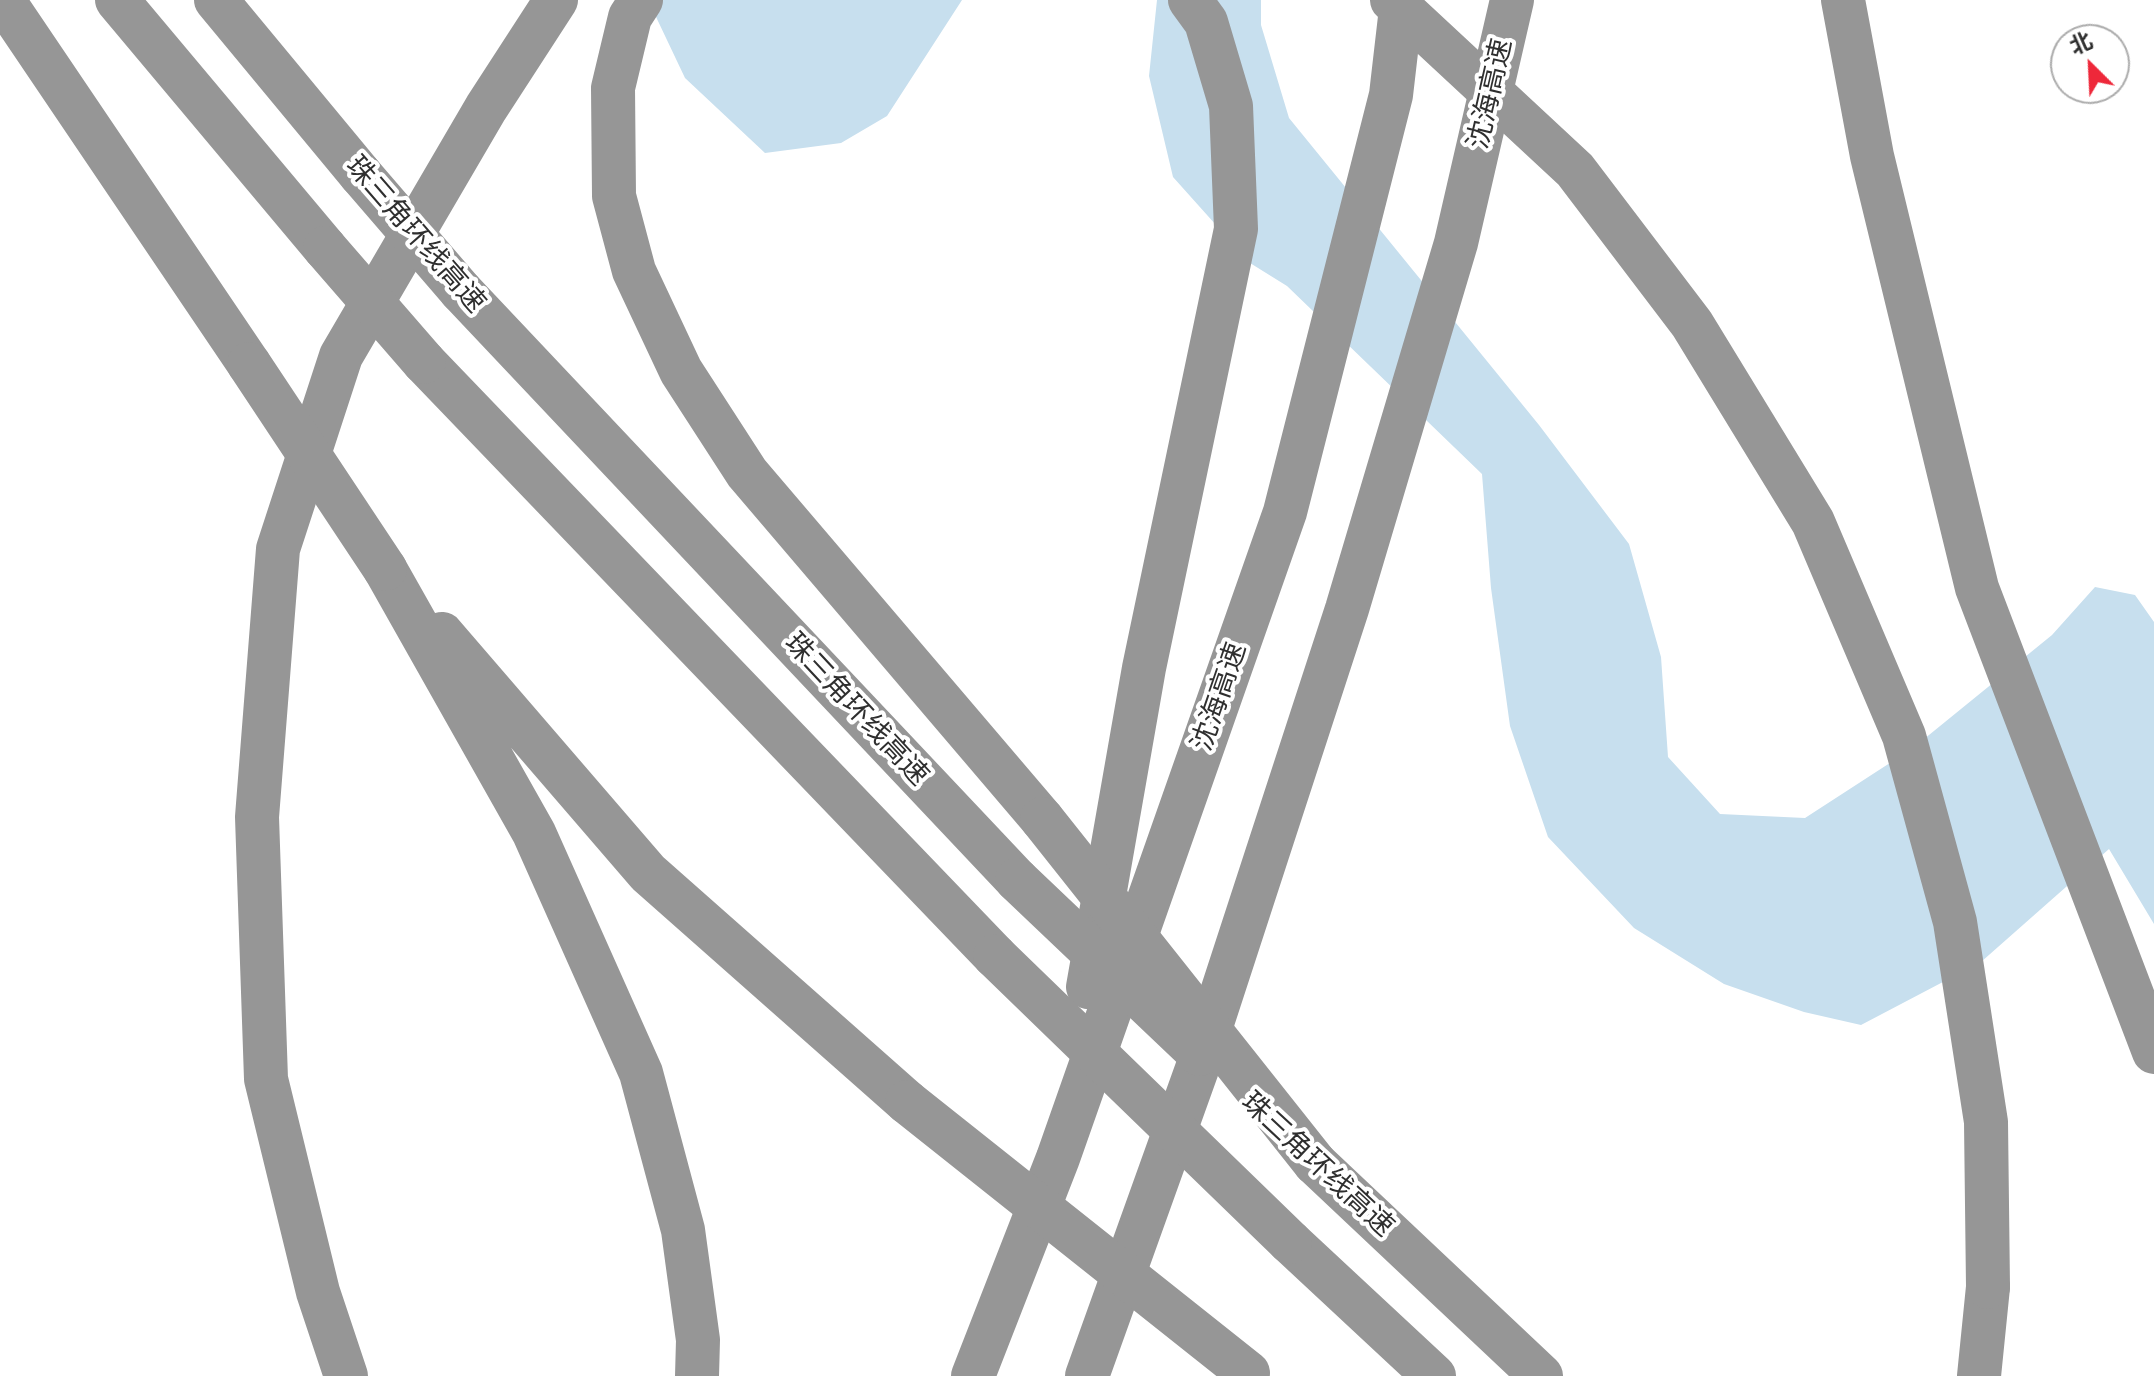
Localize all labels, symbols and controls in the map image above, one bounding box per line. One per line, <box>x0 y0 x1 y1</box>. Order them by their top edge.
north arrow <box>2050 24 2130 104</box>
text: 北 <box>2066 28 2096 59</box>
street label: 沈海高速 <box>1462 36 1520 152</box>
street label: 珠三角环线高速 <box>338 150 492 320</box>
street label: 珠三角环线高速 <box>777 627 935 793</box>
street label: 沈海高速 <box>1186 639 1254 755</box>
street label: 珠三角环线高速 <box>1234 1086 1400 1244</box>

